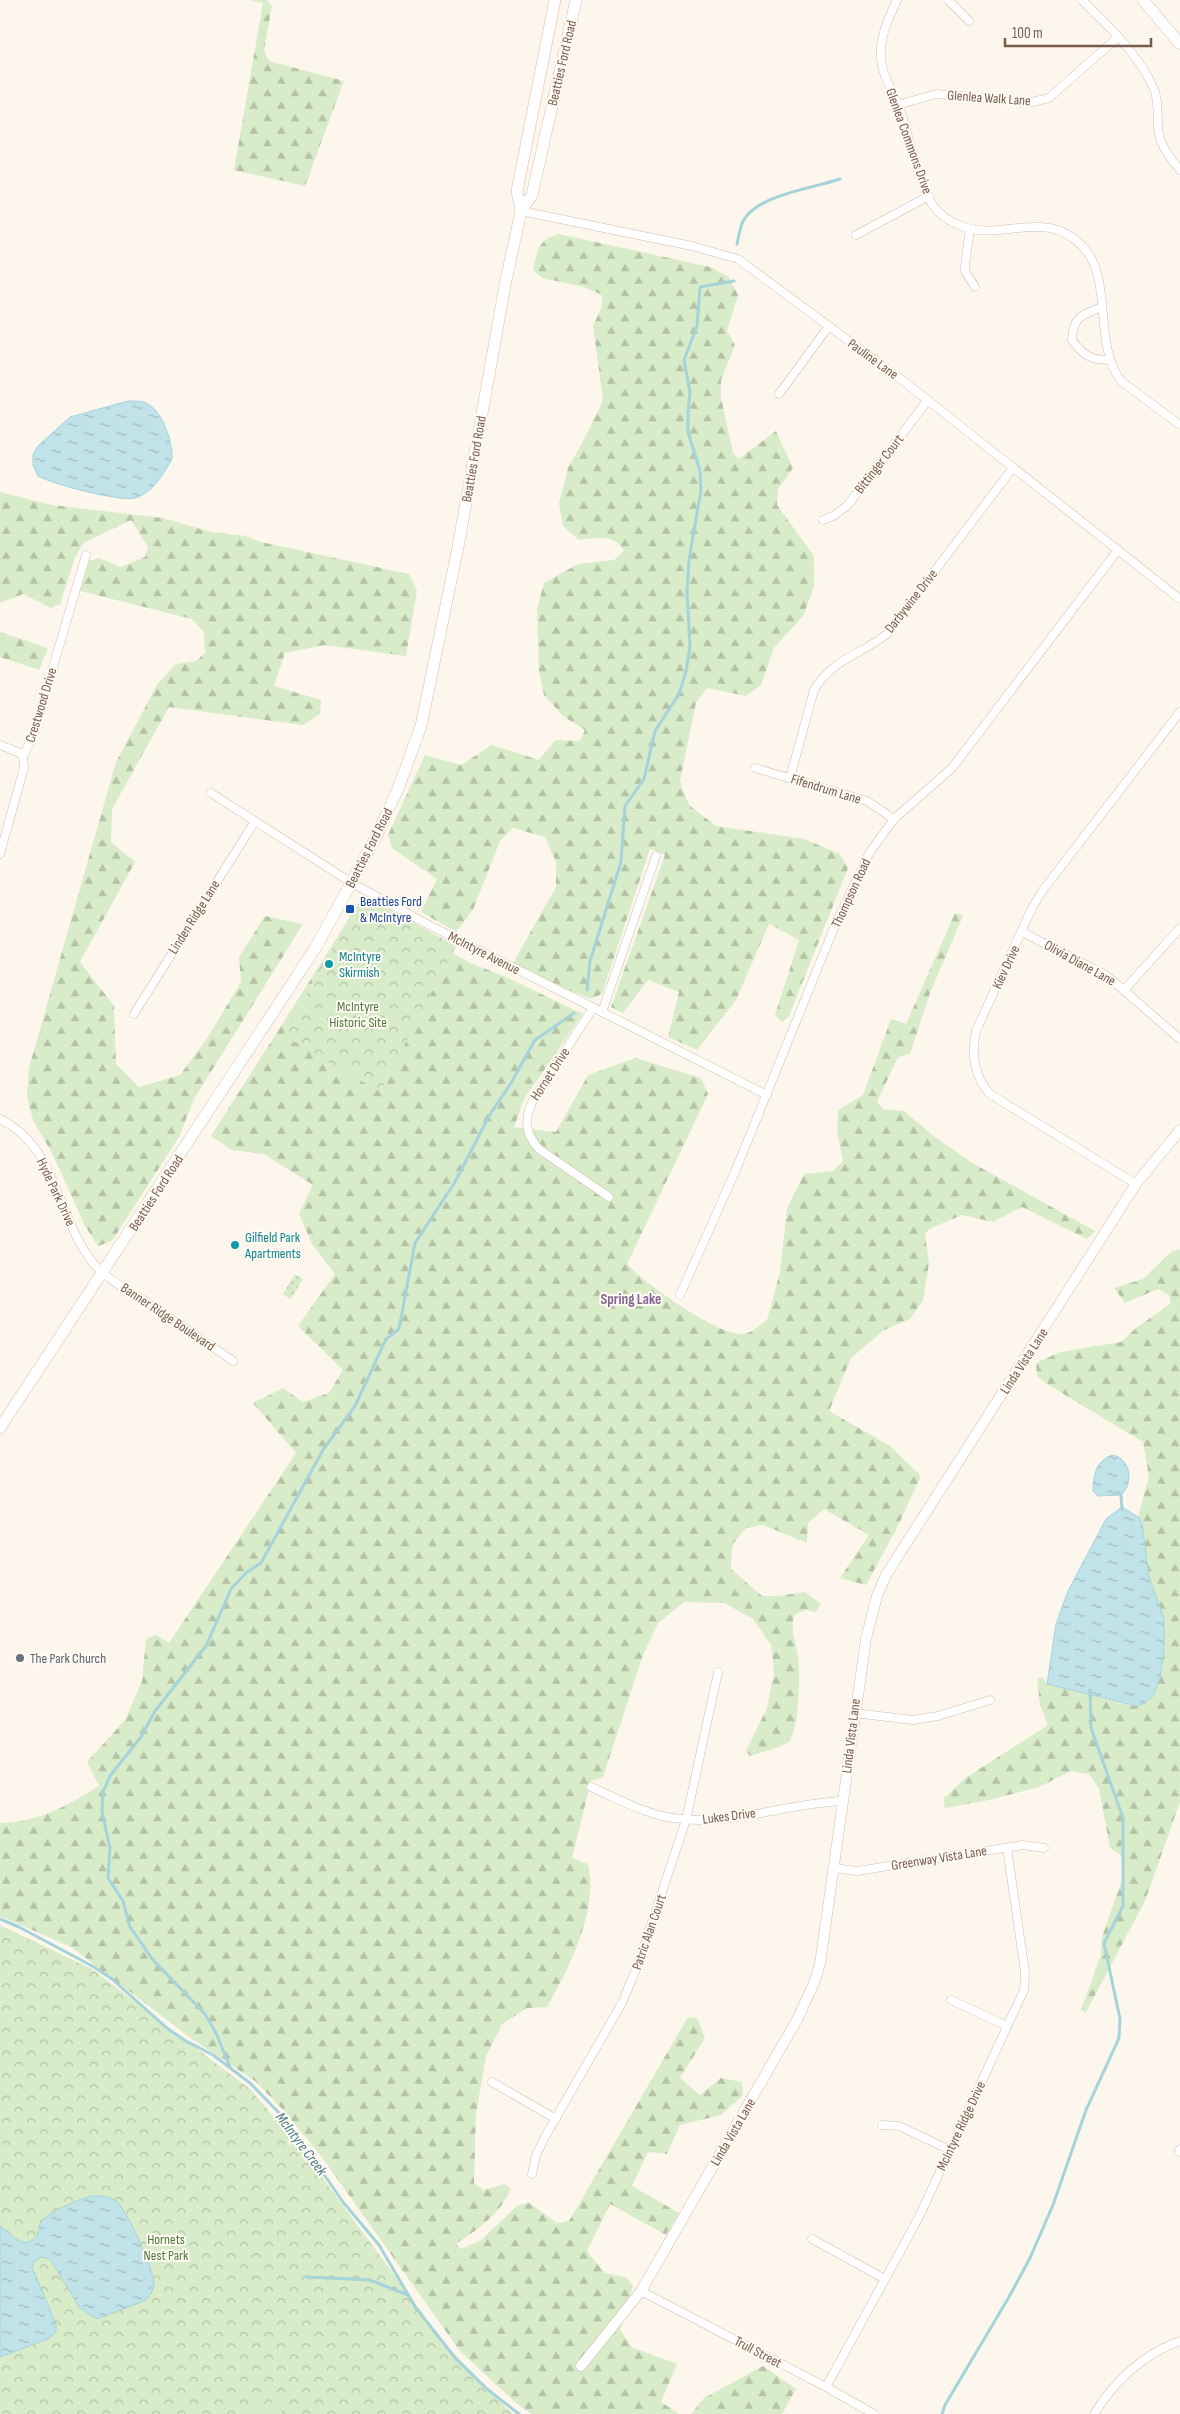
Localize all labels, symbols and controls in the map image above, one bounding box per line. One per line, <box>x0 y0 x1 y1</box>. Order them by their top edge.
scale bar <box>1005 15 1151 47</box>
street label: Beatties Ford Road <box>544 18 580 107</box>
text: 100 m <box>1012 24 1043 43</box>
street label: Glenlea Commons Drive <box>882 86 936 196</box>
street label: Glenlea Walk Lane <box>947 87 1031 109</box>
street label: Pauline Lane <box>844 335 902 383</box>
street label: Beatties Ford Road <box>458 414 490 503</box>
street label: Bittinger Court <box>851 431 907 497</box>
street label: Darbywine Drive <box>881 566 941 636</box>
street label: Crestwood Drive <box>22 666 60 744</box>
street label: Fifendrum Lane <box>789 770 863 808</box>
street label: Beatties Ford Road <box>342 805 396 891</box>
street label: Thompson Road <box>828 855 875 930</box>
street label: Linden Ridge Lane <box>165 877 223 957</box>
place label: Beatties Ford & McIntyre <box>360 893 422 926</box>
marker: Beatties Ford & McIntyre <box>344 903 356 915</box>
street label: McIntyre Avenue <box>445 928 523 978</box>
street label: Olivia Diane Lane <box>1041 936 1119 990</box>
street label: Kiev Drive <box>988 942 1024 992</box>
place label: McIntyre Skirmish <box>339 948 381 981</box>
marker: McIntyre Skirmish <box>323 958 335 970</box>
park label: McIntyre Historic Site <box>329 998 387 1031</box>
street label: Hornet Drive <box>527 1044 573 1104</box>
street label: Beatties Ford Road <box>125 1152 187 1234</box>
street label: Hyde Park Drive <box>33 1155 79 1229</box>
place label: Gilfield Park Apartments <box>244 1229 301 1262</box>
marker: Gilfield Park Apartments <box>229 1239 241 1251</box>
street label: Banner Ridge Boulevard <box>118 1279 219 1355</box>
district label: Spring Lake <box>601 1290 661 1309</box>
street label: Linda Vista Lane <box>996 1325 1052 1397</box>
place label: The Park Church <box>30 1650 106 1667</box>
marker: The Park Church <box>14 1652 26 1664</box>
street label: Linda Vista Lane <box>838 1698 864 1774</box>
street label: Lukes Drive <box>701 1804 757 1828</box>
street label: Greenway Vista Lane <box>890 1842 988 1874</box>
street label: Patric Alan Court <box>628 1892 670 1972</box>
street label: McIntyre Ridge Drive <box>933 2078 989 2174</box>
street label: Linda Vista Lane <box>707 2095 759 2169</box>
water label: McIntyre Creek <box>271 2108 331 2180</box>
park label: Hornets Nest Park <box>144 2231 189 2264</box>
street label: Trull Street <box>731 2332 785 2372</box>

